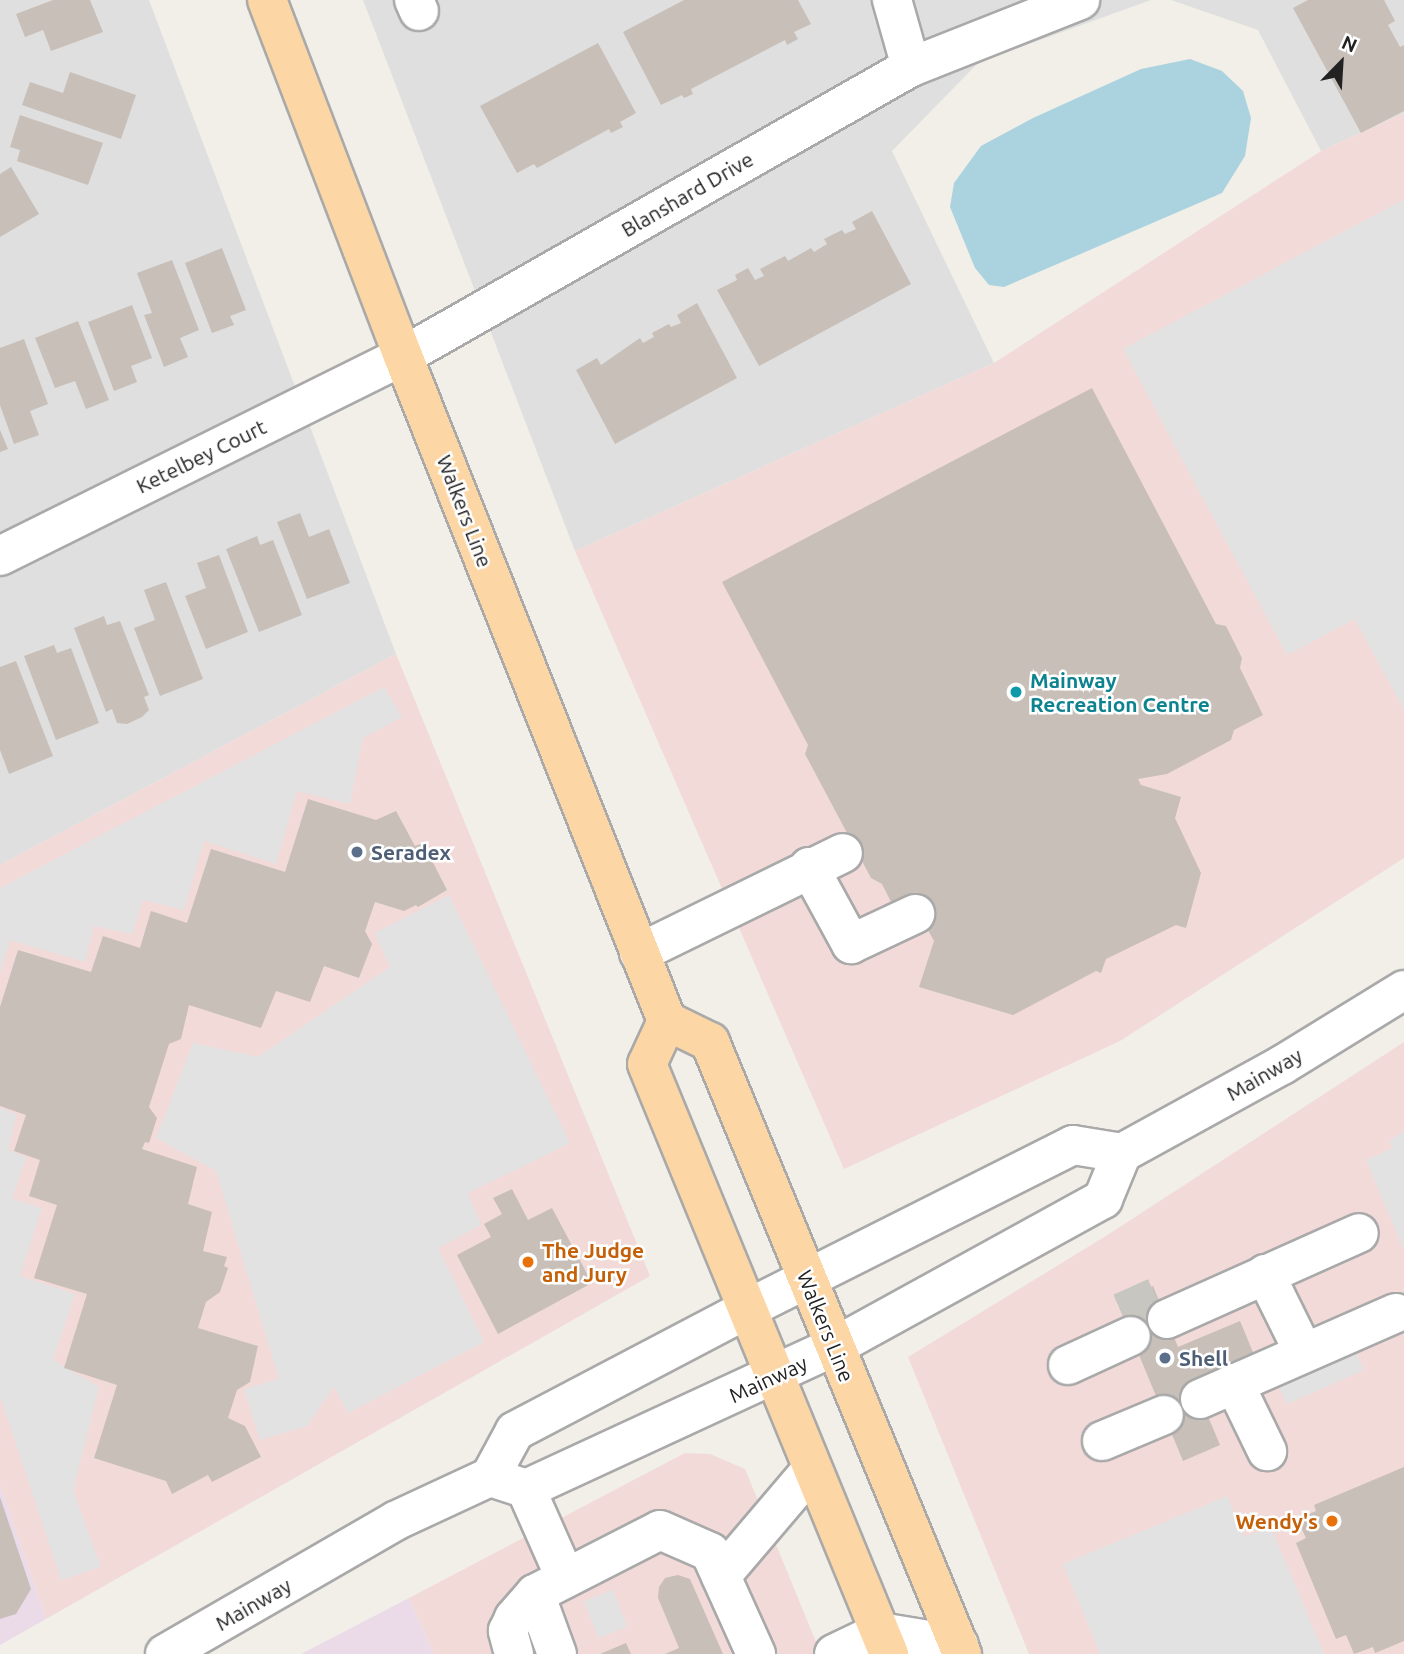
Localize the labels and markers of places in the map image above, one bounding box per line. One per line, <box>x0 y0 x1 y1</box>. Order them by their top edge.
place label: Mainway Recreation Centre <box>1030 667 1210 717</box>
marker: Mainway Recreation Centre <box>1008 684 1024 700</box>
place label: Seradex <box>371 839 451 865</box>
marker: Seradex <box>349 844 365 860</box>
place label: The Judge and Jury <box>542 1237 644 1287</box>
marker: The Judge and Jury <box>520 1254 536 1270</box>
place label: Shell <box>1179 1345 1228 1371</box>
marker: Shell <box>1157 1350 1173 1366</box>
place label: Wendy's <box>1236 1508 1318 1534</box>
marker: Wendy's <box>1324 1513 1340 1529</box>

